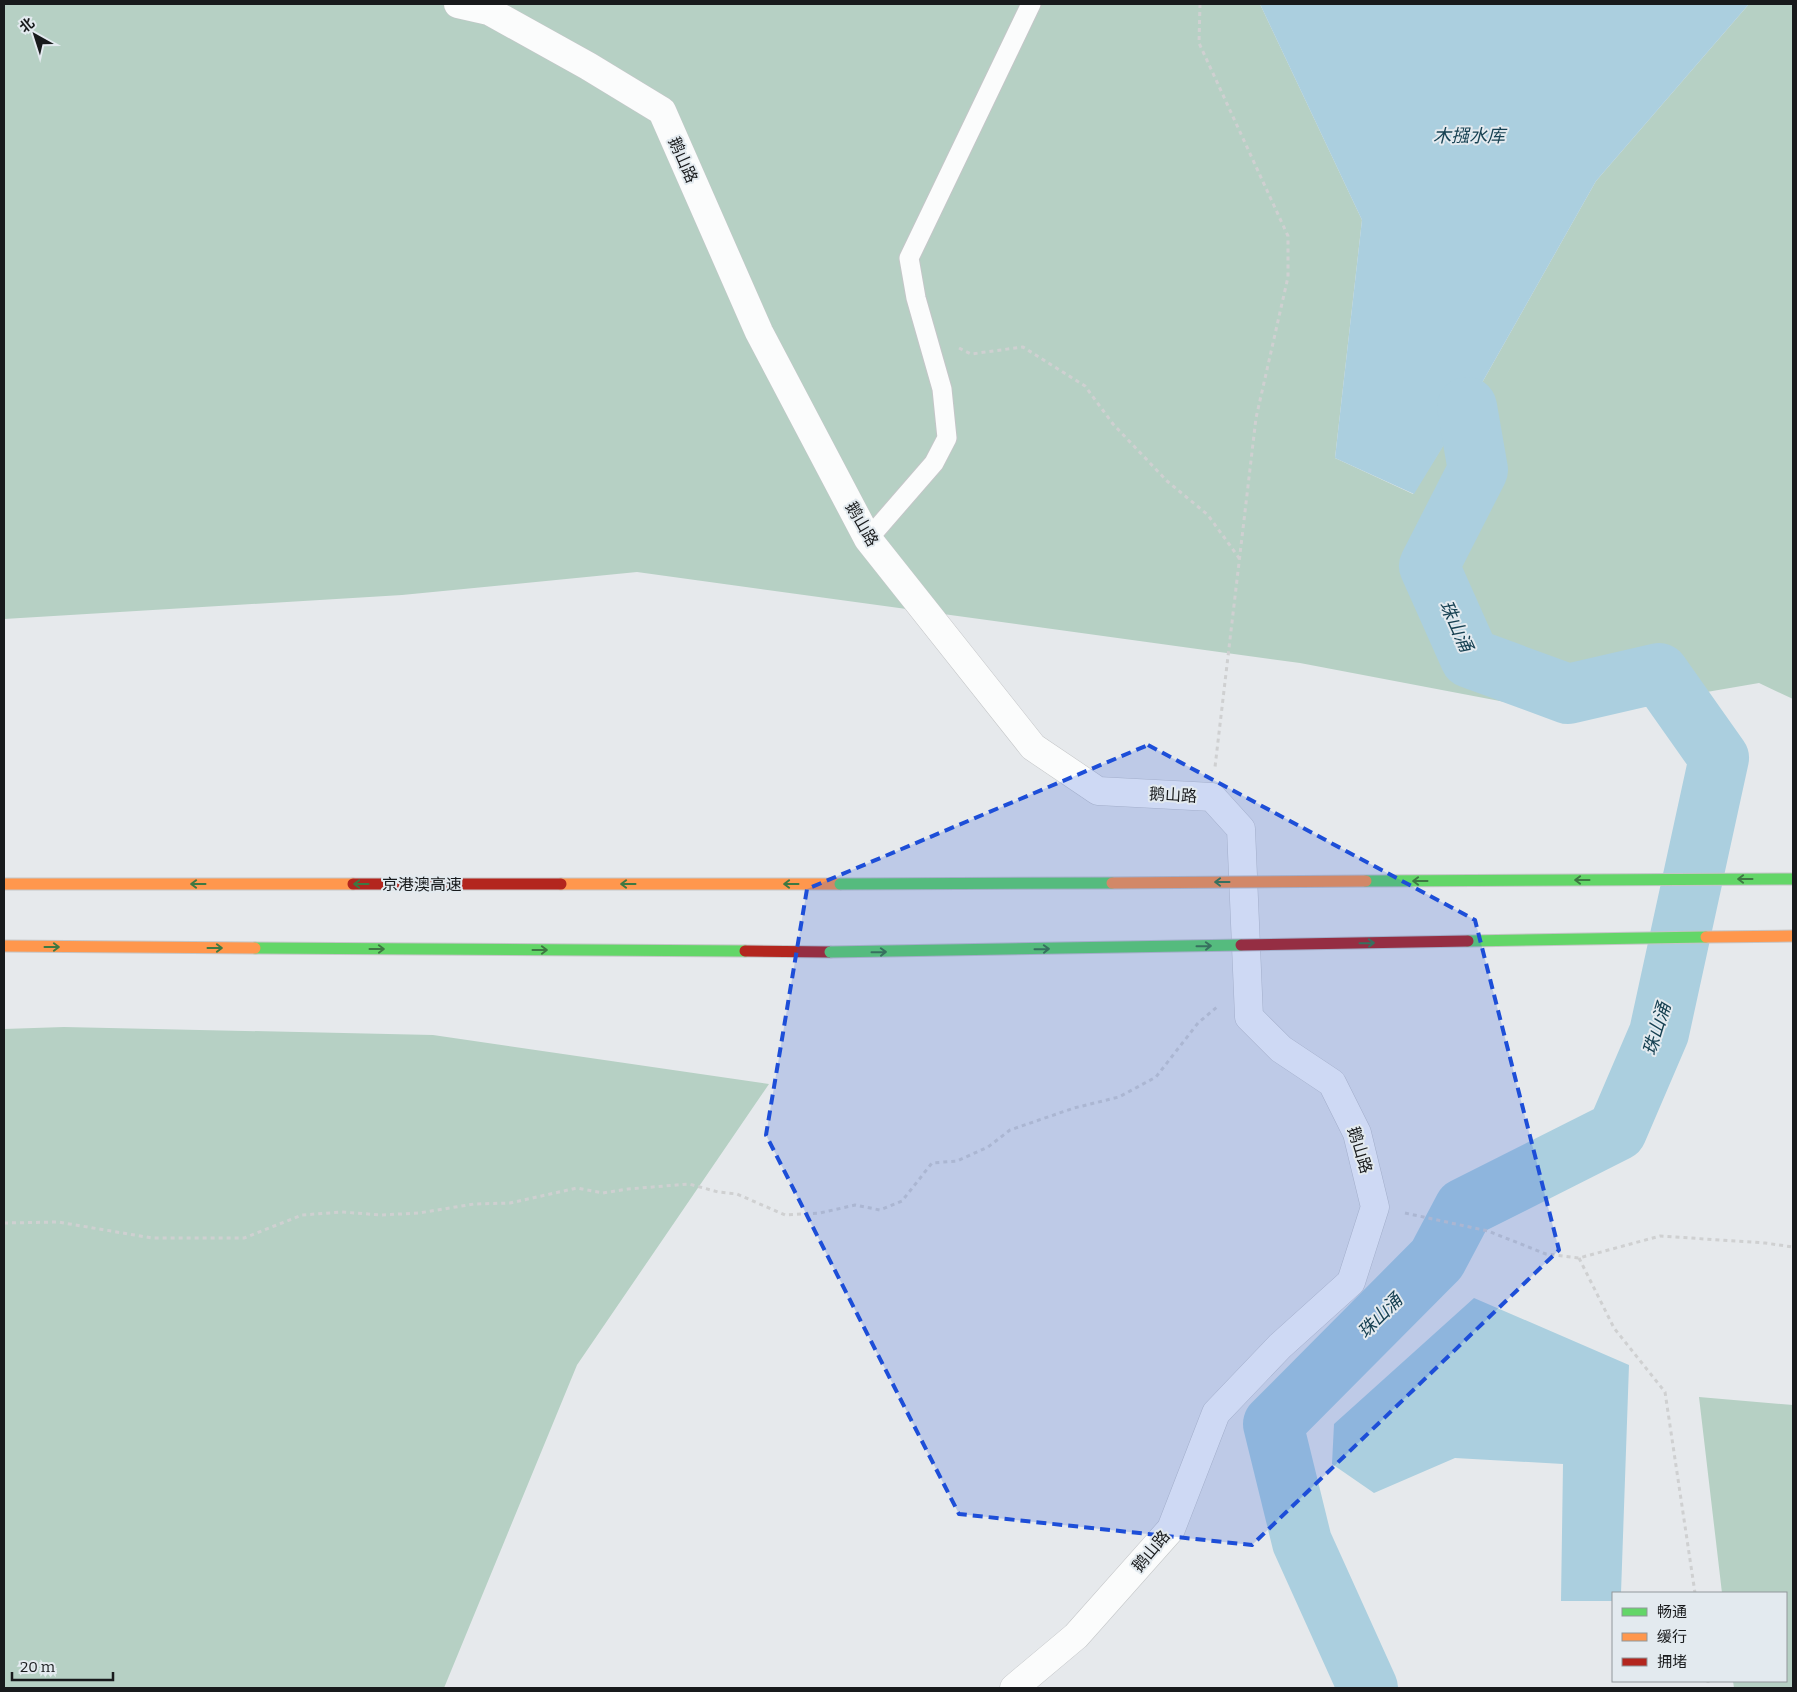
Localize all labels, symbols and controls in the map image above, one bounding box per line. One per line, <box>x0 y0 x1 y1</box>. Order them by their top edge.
north arrow <box>10 10 60 60</box>
text: 北 <box>16 14 38 36</box>
water label: 木摾水库 <box>1433 125 1508 147</box>
street label: 鹅山路 <box>665 134 701 186</box>
street label: 鹅山路 <box>842 498 882 550</box>
water label: 珠山涌 <box>1435 597 1478 657</box>
street label: 鹅山路 <box>1149 784 1197 806</box>
one-way arrow <box>1737 874 1753 884</box>
street label: 京港澳高速 <box>382 875 462 894</box>
one-way arrow <box>1574 875 1590 885</box>
one-way arrow <box>1412 876 1428 886</box>
one-way arrow <box>1214 877 1230 887</box>
one-way arrow <box>191 879 207 889</box>
one-way arrow <box>353 879 370 889</box>
one-way arrow <box>621 879 637 889</box>
one-way arrow <box>783 879 800 889</box>
one-way arrow <box>1358 938 1374 948</box>
one-way arrow <box>1196 941 1212 951</box>
one-way arrow <box>44 942 60 952</box>
one-way arrow <box>206 943 223 953</box>
one-way arrow <box>369 944 385 954</box>
one-way arrow <box>1033 944 1049 954</box>
one-way arrow <box>532 945 548 955</box>
one-way arrow <box>871 947 887 956</box>
water label: 珠山涌 <box>1639 998 1676 1058</box>
street label: 鹅山路 <box>1344 1124 1376 1176</box>
water label: 珠山涌 <box>1353 1288 1408 1343</box>
street label: 鹅山路 <box>1128 1527 1174 1575</box>
legend <box>1612 1592 1787 1682</box>
text: 畅通 <box>1657 1603 1687 1621</box>
text: 缓行 <box>1657 1628 1687 1646</box>
scale bar <box>12 1650 114 1682</box>
text: 拥堵 <box>1657 1653 1687 1671</box>
text: 20 m <box>20 1658 56 1676</box>

